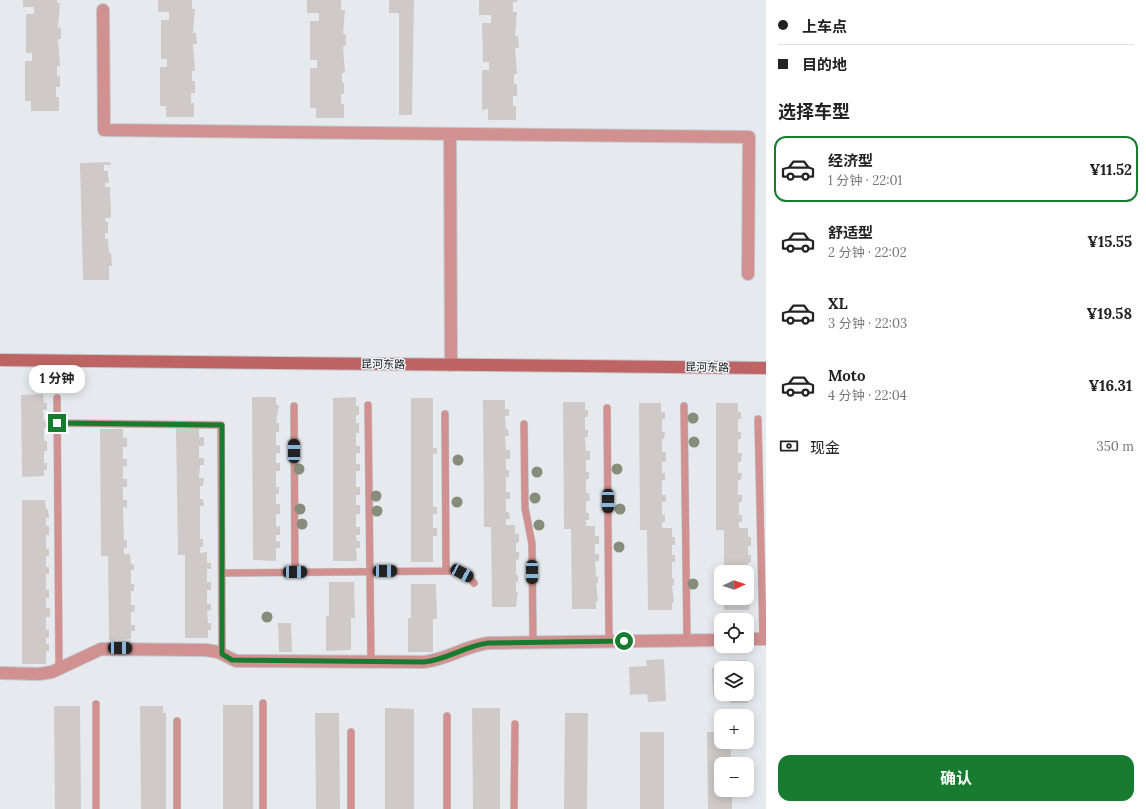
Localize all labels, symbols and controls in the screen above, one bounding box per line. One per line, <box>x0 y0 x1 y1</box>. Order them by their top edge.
text: 上车点 <box>802 17 847 36</box>
text: 目的地 <box>802 55 847 74</box>
text: 选择车型 <box>778 100 850 123</box>
icon: car <box>780 151 816 187</box>
text: 经济型 <box>828 151 873 170</box>
text: ¥11.52 <box>1089 160 1132 179</box>
text: 1 分钟 · 22:01 <box>828 172 902 189</box>
icon: car <box>780 223 816 259</box>
text: 舒适型 <box>828 223 873 242</box>
text: ¥15.55 <box>1087 232 1132 251</box>
text: 2 分钟 · 22:02 <box>828 244 907 261</box>
text: XL <box>828 294 848 313</box>
icon: car <box>780 295 816 331</box>
text: ¥19.58 <box>1087 304 1132 323</box>
text: 3 分钟 · 22:03 <box>828 315 907 332</box>
street label: 昆河东路 <box>361 357 405 371</box>
street label: 昆河东路 <box>685 360 729 374</box>
callout: 1 分钟 <box>29 365 85 393</box>
text: Moto <box>828 366 865 385</box>
icon: car <box>780 367 816 403</box>
text: 1 分钟 <box>40 370 74 387</box>
text: ¥16.31 <box>1088 376 1132 395</box>
text: 4 分钟 · 22:04 <box>828 387 907 404</box>
route end <box>48 414 66 432</box>
icon: cash <box>778 435 800 457</box>
text: 现金 <box>810 438 840 457</box>
text: 350 m <box>1097 438 1134 455</box>
car <box>288 439 300 463</box>
car <box>602 489 614 513</box>
car <box>526 560 538 584</box>
car <box>449 562 475 584</box>
car <box>373 565 397 577</box>
north arrow <box>714 565 754 605</box>
map controls <box>714 565 754 797</box>
car <box>283 566 307 578</box>
button: locate <box>714 613 754 653</box>
route start <box>615 632 633 650</box>
car <box>108 642 132 654</box>
button: layers <box>714 661 754 701</box>
button: + <box>714 709 754 749</box>
button: 确认 <box>778 755 1134 801</box>
button: − <box>714 757 754 797</box>

